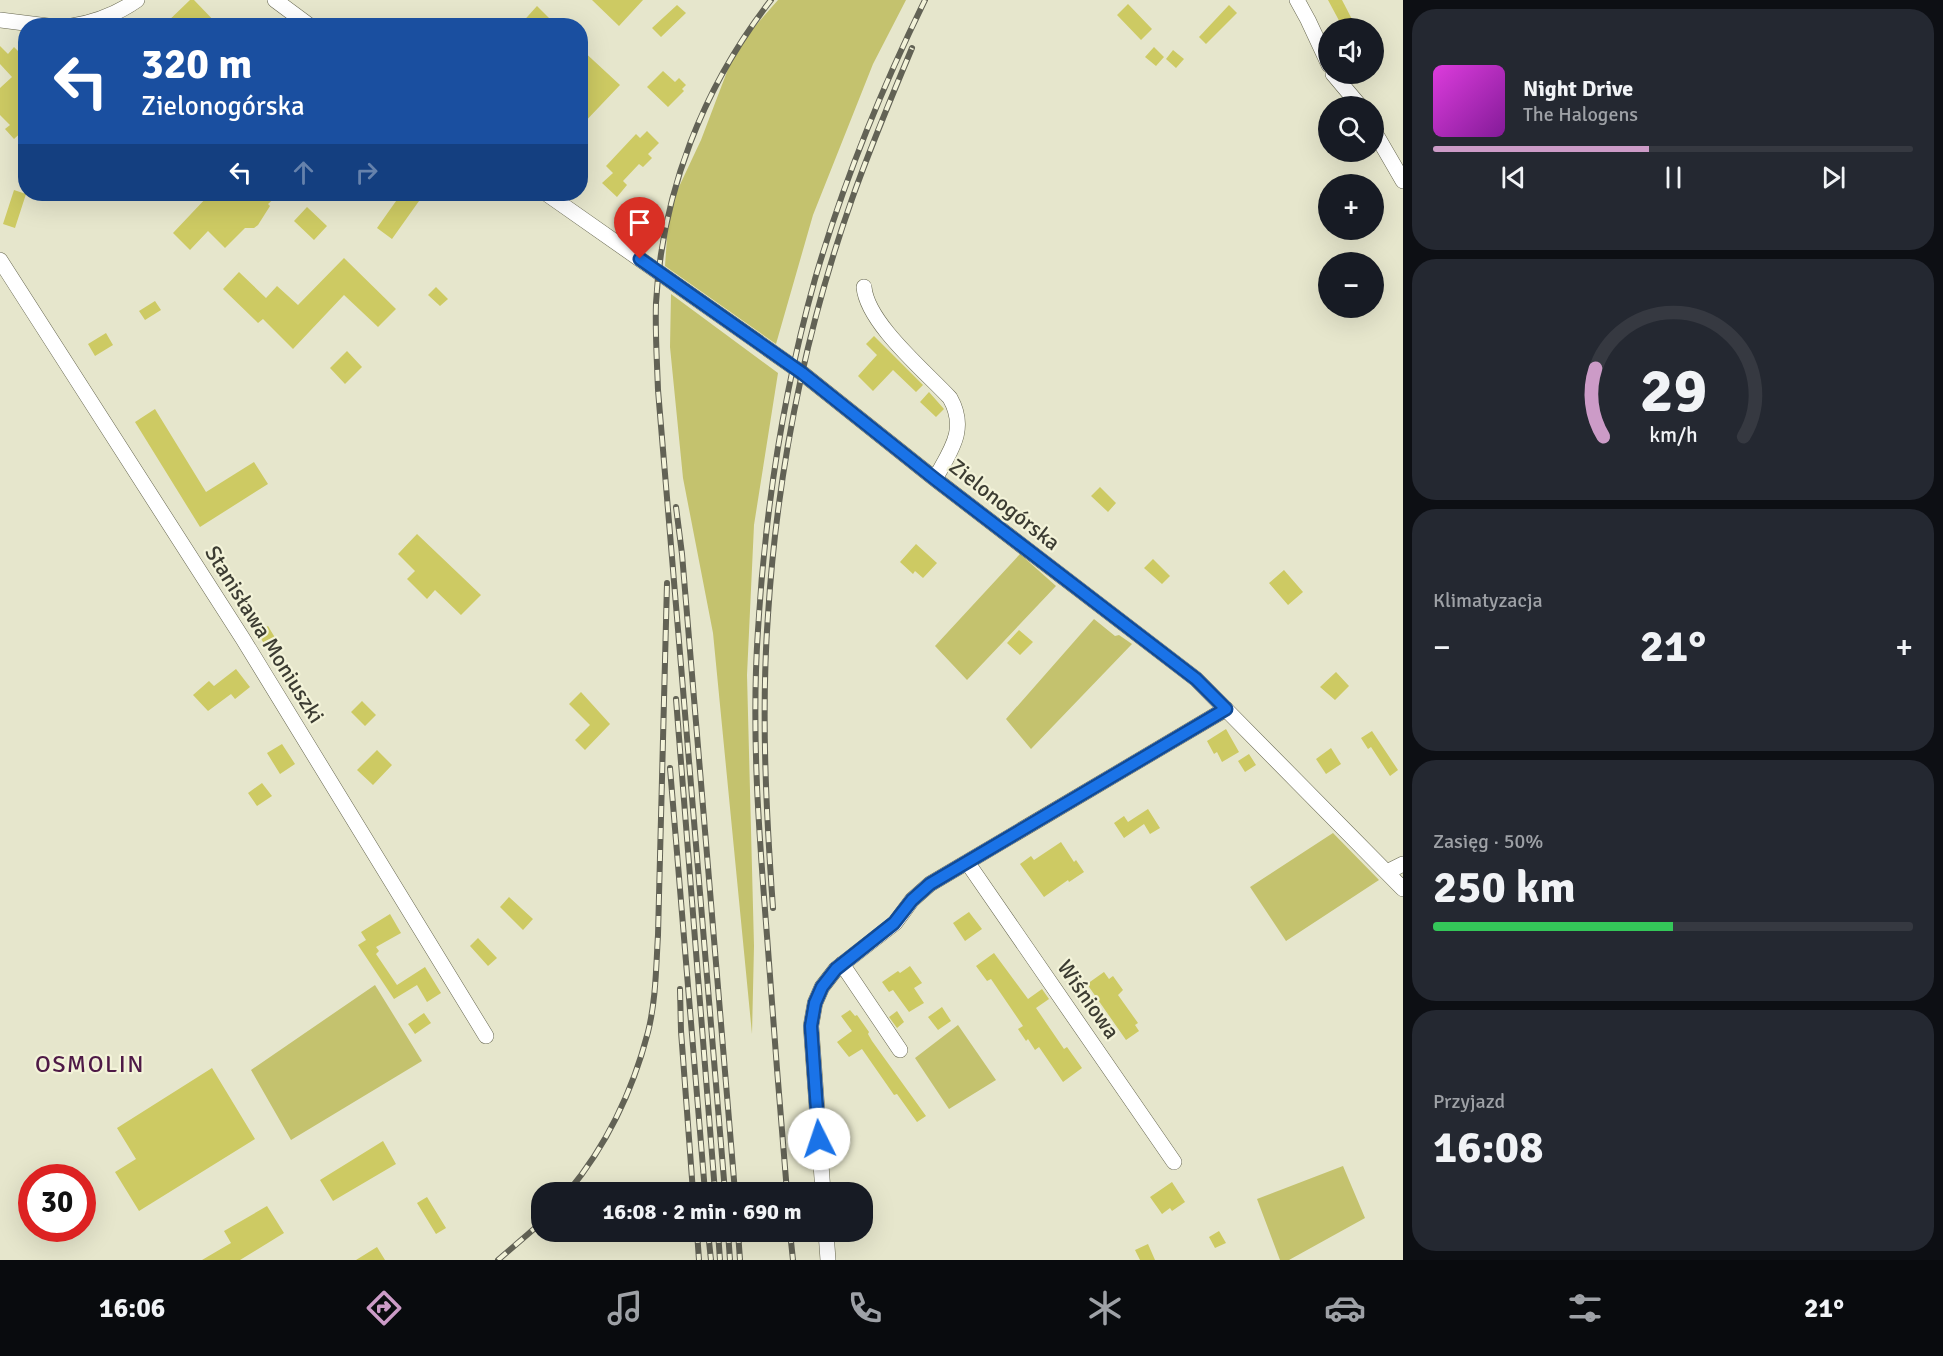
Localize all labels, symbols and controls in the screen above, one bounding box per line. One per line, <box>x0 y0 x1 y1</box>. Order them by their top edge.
map controls <box>1318 18 1384 318</box>
button: sound <box>1318 18 1384 84</box>
text: 320 m <box>141 39 252 90</box>
icon: left <box>42 42 120 120</box>
text: Night Drive <box>1523 75 1633 102</box>
text: Zielonogórska <box>141 90 305 123</box>
button: search <box>1318 96 1384 162</box>
text: The Halogens <box>1523 102 1638 127</box>
icon: left <box>224 156 257 189</box>
icon: ahead <box>287 156 320 189</box>
icon: right <box>350 156 383 189</box>
icon: previous <box>1497 161 1530 194</box>
icon: pause <box>1657 161 1690 194</box>
icon: next <box>1817 161 1850 194</box>
button: + <box>1318 174 1384 240</box>
pin <box>614 197 665 259</box>
icon: arrive <box>623 206 656 239</box>
button: − <box>1318 252 1384 318</box>
text: 29 <box>1639 352 1707 429</box>
text: km/h <box>1649 422 1697 448</box>
street label: Zielonogórska <box>944 453 1066 556</box>
street label: Stanisława Moniuszki <box>199 541 330 728</box>
text: Klimatyzacja <box>1433 588 1543 613</box>
text: 21° <box>1640 619 1706 674</box>
text: − <box>1433 627 1451 668</box>
text: + <box>1895 627 1913 668</box>
text: Zasięg · 50% <box>1433 829 1543 854</box>
text: 250 km <box>1433 860 1576 915</box>
street label: Wiśniowa <box>1052 955 1126 1044</box>
district label: OSMOLIN <box>35 1049 145 1079</box>
text: Przyjazd <box>1433 1089 1505 1114</box>
position arrow <box>787 1107 851 1171</box>
text: 16:08 <box>1433 1120 1543 1175</box>
speed limit sign: 30 <box>18 1164 96 1242</box>
text: 16:08 · 2 min · 690 m <box>602 1198 802 1225</box>
icon: directions <box>363 1287 405 1329</box>
icon: music <box>604 1287 646 1329</box>
icon: phone <box>844 1287 886 1329</box>
icon: climate <box>1084 1287 1126 1329</box>
icon: car <box>1324 1287 1366 1329</box>
icon: filters <box>1564 1287 1606 1329</box>
text: 16:06 <box>99 1292 165 1325</box>
text: 21° <box>1804 1292 1844 1325</box>

